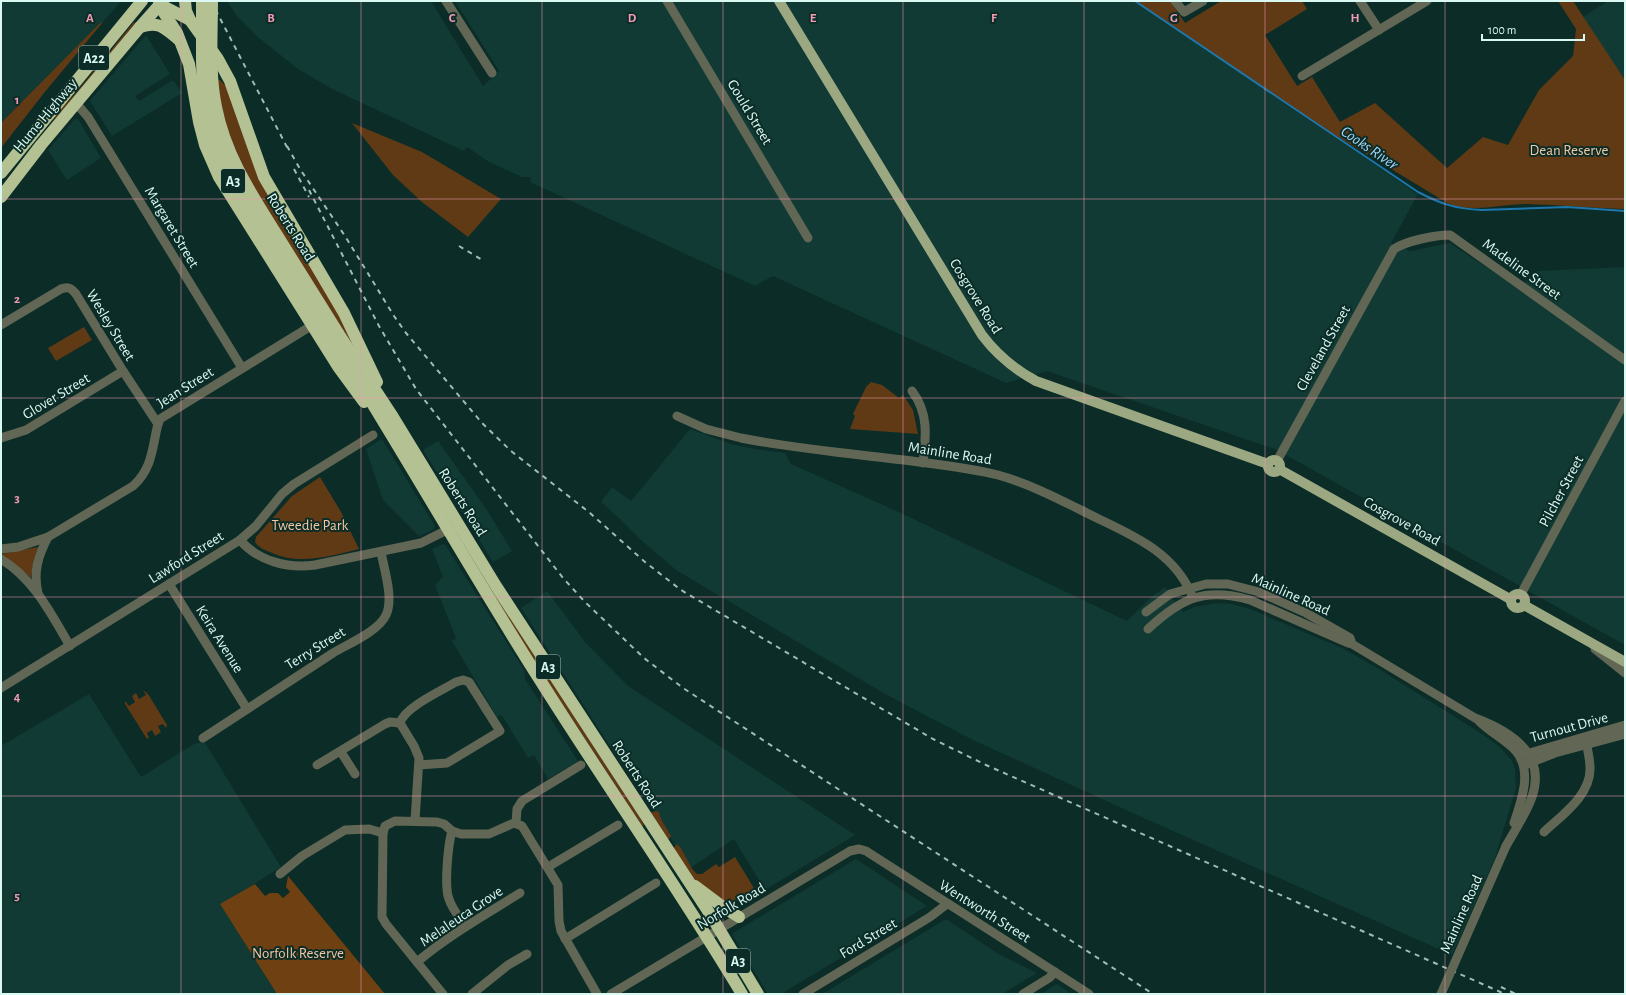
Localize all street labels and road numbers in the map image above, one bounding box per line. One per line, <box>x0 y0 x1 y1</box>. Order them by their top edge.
road number: A22 <box>79 46 109 70</box>
street label: Hume Highway <box>10 75 81 155</box>
street label: Gould Street <box>724 77 775 148</box>
road number: A3 <box>221 169 245 193</box>
street label: Margaret Street <box>142 184 202 271</box>
street label: Roberts Road <box>264 191 318 264</box>
street label: Madeline Street <box>1480 236 1564 303</box>
street label: Cosgrove Road <box>947 256 1005 336</box>
street label: Wesley Street <box>84 287 138 364</box>
street label: Cleveland Street <box>1294 303 1353 394</box>
street label: Jean Street <box>154 364 216 411</box>
street label: Glover Street <box>20 370 93 422</box>
street label: Mainline Road <box>907 439 993 468</box>
street label: Pilcher Street <box>1536 453 1587 529</box>
street label: Roberts Road <box>436 466 490 539</box>
street label: Cosgrove Road <box>1361 494 1443 549</box>
street label: Lawford Street <box>146 528 226 586</box>
street label: Mainline Road <box>1249 570 1333 619</box>
street label: Keira Avenue <box>193 603 246 676</box>
street label: Terry Street <box>283 624 348 673</box>
road number: A3 <box>536 655 560 679</box>
street label: Turnout Drive <box>1529 710 1610 745</box>
street label: Roberts Road <box>609 738 664 811</box>
street label: Mainline Road <box>1437 872 1486 956</box>
street label: Wentworth Street <box>936 877 1033 946</box>
street label: Norfolk Road <box>695 880 768 933</box>
street label: Melaleuca Grove <box>417 883 505 950</box>
street label: Ford Street <box>837 916 900 961</box>
road number: A3 <box>726 949 750 973</box>

